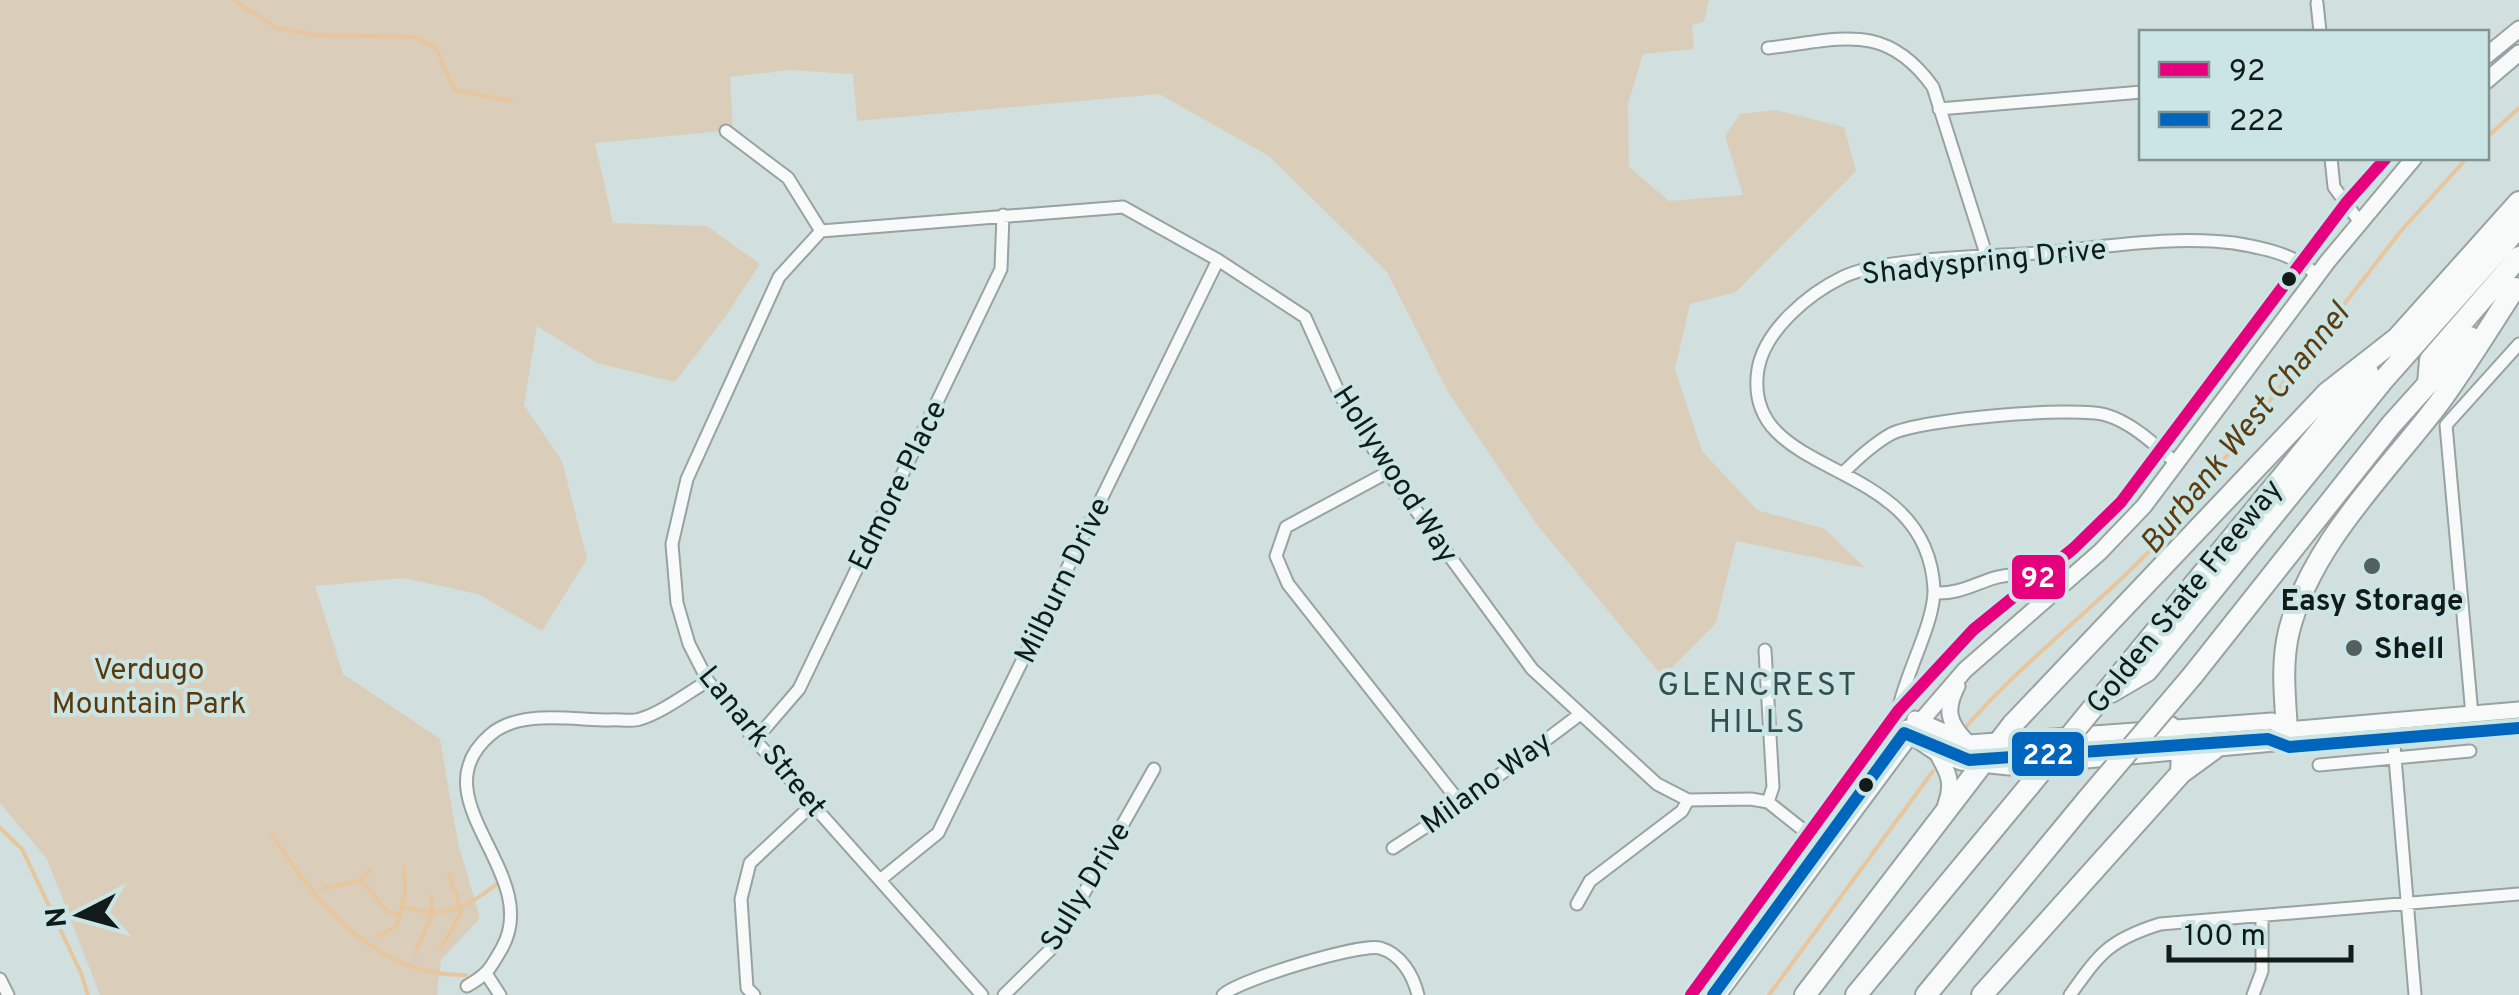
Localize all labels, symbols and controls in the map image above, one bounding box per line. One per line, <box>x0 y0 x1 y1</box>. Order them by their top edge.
legend <box>2139 30 2489 160</box>
text: 92 <box>2229 54 2265 91</box>
text: 222 <box>2229 104 2284 141</box>
street label: Shadyspring Drive <box>1860 232 2108 295</box>
unlabelled marker <box>2279 269 2299 289</box>
water label: Burbank West Channel <box>2133 295 2361 563</box>
street label: Hollywood Way <box>1323 380 1465 571</box>
street label: Edmore Place <box>842 395 956 577</box>
street label: Golden State Freeway <box>2080 473 2292 723</box>
street label: Milburn Drive <box>1008 492 1120 670</box>
line badge: 92 <box>2010 553 2067 601</box>
marker: Easy Storage <box>2361 555 2383 577</box>
text: 92 <box>2021 562 2055 598</box>
place label: Easy Storage <box>2280 584 2464 621</box>
place label: Shell <box>2374 632 2444 669</box>
marker: Shell <box>2343 637 2365 659</box>
park label: Verdugo Mountain Park <box>52 653 246 724</box>
street label: Lanark Street <box>689 660 833 825</box>
district label: GLENCREST HILLS <box>1657 667 1859 744</box>
street label: Milano Way <box>1415 724 1560 844</box>
line badge: 222 <box>2010 730 2086 778</box>
text: 222 <box>2022 739 2074 775</box>
unlabelled marker <box>1856 775 1876 795</box>
street label: Sully Drive <box>1034 816 1140 959</box>
north arrow <box>30 865 130 965</box>
scale bar <box>2169 900 2352 962</box>
text: N <box>39 905 77 929</box>
text: 100 m <box>2184 919 2266 956</box>

